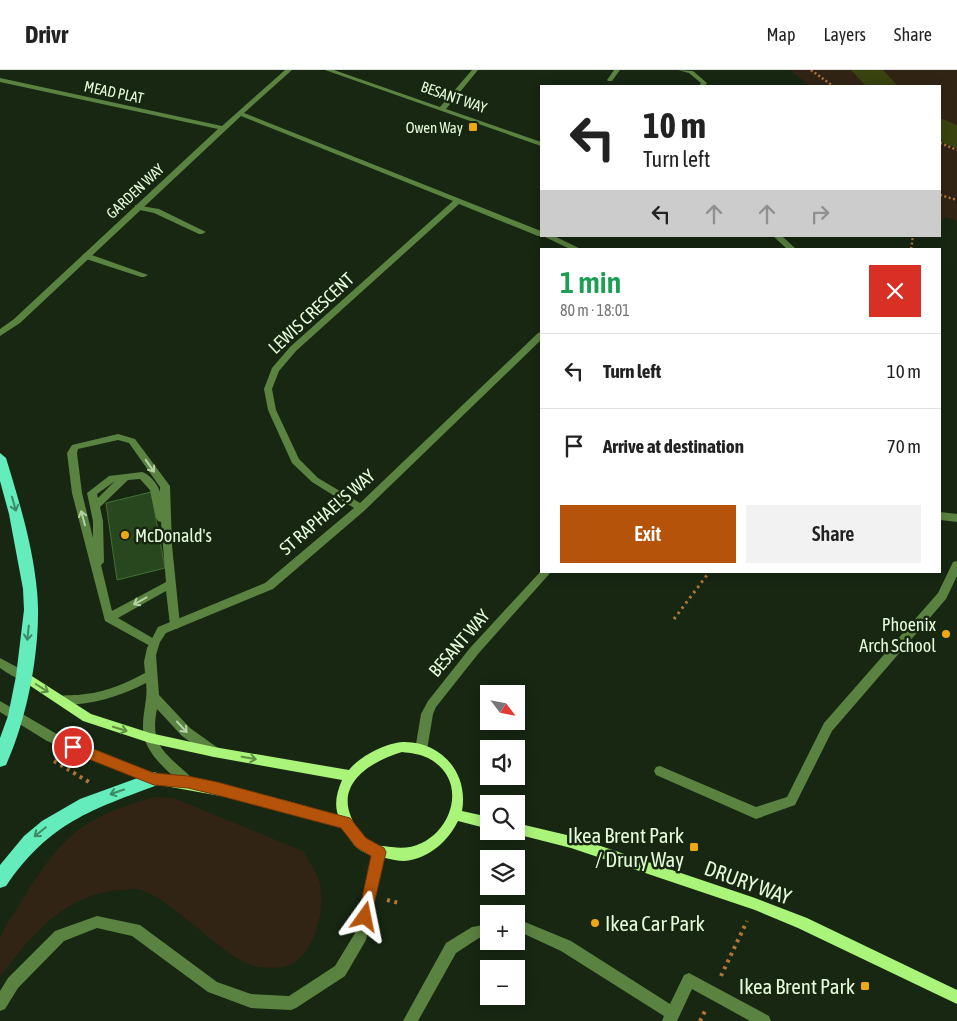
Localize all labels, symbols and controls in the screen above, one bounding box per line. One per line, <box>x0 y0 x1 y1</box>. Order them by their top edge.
text: Drivr <box>25 21 68 48</box>
text: Map <box>766 24 795 45</box>
text: Layers <box>823 24 866 45</box>
text: Share <box>894 24 932 45</box>
street label: MEAD PLAT <box>83 77 146 107</box>
street label: BESANT WAY <box>419 78 489 116</box>
icon: left <box>560 105 625 170</box>
text: 10 m <box>643 105 706 145</box>
place label: Owen Way <box>406 119 463 136</box>
marker: Owen Way <box>467 121 479 133</box>
text: Turn left <box>643 146 710 172</box>
street label: GARDEN WAY <box>103 160 167 222</box>
icon: left <box>647 200 675 228</box>
icon: ahead <box>700 200 728 228</box>
icon: ahead <box>753 200 781 228</box>
icon: right <box>806 200 834 228</box>
text: 1 min <box>560 265 621 299</box>
button: close <box>869 265 921 317</box>
street label: LEWIS CRESCENT <box>264 268 358 358</box>
text: 80 m · 18:01 <box>560 301 630 319</box>
icon: left <box>560 357 588 385</box>
text: Turn left <box>603 360 661 382</box>
text: 10 m <box>887 360 921 382</box>
icon: arrive <box>560 432 588 460</box>
text: Arrive at destination <box>603 435 744 457</box>
text: 70 m <box>887 435 921 457</box>
one-way arrow <box>145 459 156 473</box>
street label: ST RAPHAEL'S WAY <box>275 465 379 559</box>
one-way arrow <box>9 496 19 512</box>
button: Exit <box>560 505 736 563</box>
button: Share <box>746 505 921 563</box>
one-way arrow <box>78 510 88 526</box>
place label: McDonald's <box>135 525 212 546</box>
marker: McDonald's <box>119 529 131 541</box>
one-way arrow <box>133 596 147 606</box>
street label: BESANT WAY <box>424 605 494 681</box>
place label: Phoenix Arch School <box>859 614 936 656</box>
one-way arrow <box>23 624 33 640</box>
marker: Phoenix Arch School <box>940 628 952 640</box>
one-way arrow <box>35 683 49 693</box>
north arrow <box>480 685 525 730</box>
map controls <box>480 685 525 1005</box>
one-way arrow <box>176 720 188 733</box>
one-way arrow <box>111 724 127 734</box>
pin <box>52 726 94 768</box>
icon: arrive <box>59 733 87 761</box>
button: sound <box>480 740 525 785</box>
one-way arrow <box>241 754 257 764</box>
one-way arrow <box>109 787 125 797</box>
button: search <box>480 795 525 840</box>
place label: Ikea Brent Park / Drury Way <box>568 823 684 871</box>
one-way arrow <box>34 827 47 838</box>
marker: Ikea Brent Park / Drury Way <box>688 841 700 853</box>
button: layers <box>480 850 525 895</box>
street label: DRURY WAY <box>701 855 795 909</box>
position arrow <box>338 890 390 942</box>
button: + <box>480 905 525 950</box>
place label: Ikea Car Park <box>605 911 705 935</box>
marker: Ikea Car Park <box>589 917 601 929</box>
button: − <box>480 960 525 1005</box>
place label: Ikea Brent Park <box>739 974 855 998</box>
marker: Ikea Brent Park <box>859 980 871 992</box>

